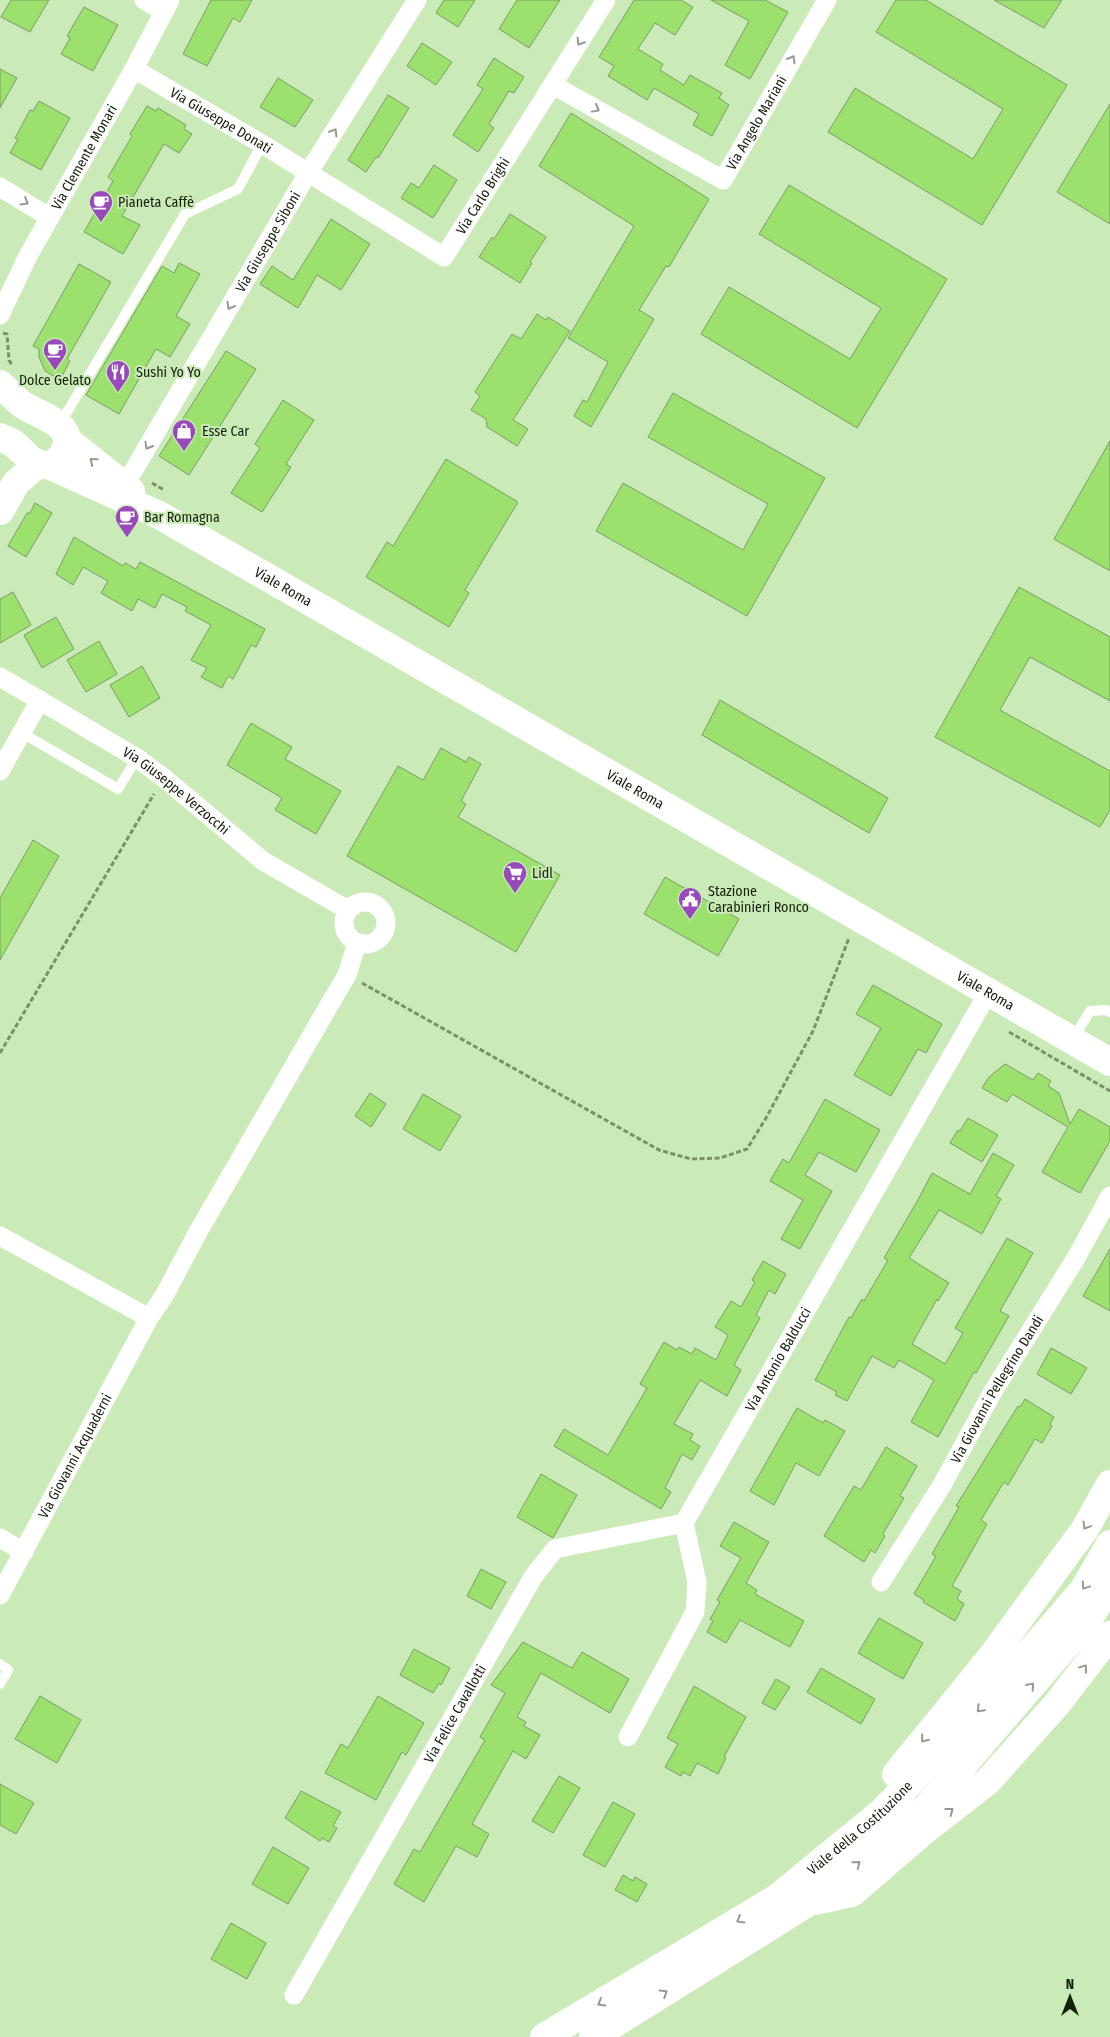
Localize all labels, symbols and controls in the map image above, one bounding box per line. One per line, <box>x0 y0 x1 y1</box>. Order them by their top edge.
one-way arrow <box>577 36 586 45</box>
one-way arrow <box>786 56 796 65</box>
street label: Via Angelo Mariani <box>723 73 791 173</box>
street label: Via Giuseppe Donati <box>167 84 275 157</box>
street label: Via Clemente Monari <box>48 102 121 213</box>
one-way arrow <box>591 103 600 113</box>
one-way arrow <box>327 128 337 137</box>
street label: Via Carlo Brighi <box>453 154 514 238</box>
street label: Via Giuseppe Siboni <box>232 188 304 295</box>
cafe icon: Pianeta Caffè <box>88 189 114 223</box>
place label: Pianeta Caffè <box>118 194 194 211</box>
one-way arrow <box>19 196 28 206</box>
one-way arrow <box>227 300 237 309</box>
cafe icon: Dolce Gelato <box>42 337 68 371</box>
restaurant icon: Sushi Yo Yo <box>105 359 131 393</box>
place label: Sushi Yo Yo <box>136 364 201 381</box>
place label: Dolce Gelato <box>19 372 91 389</box>
shop icon: Esse Car <box>171 418 197 452</box>
place label: Esse Car <box>202 423 249 440</box>
one-way arrow <box>144 441 154 450</box>
one-way arrow <box>90 458 99 466</box>
cafe icon: Bar Romagna <box>114 504 140 538</box>
place label: Bar Romagna <box>144 509 220 526</box>
street label: Viale Roma <box>251 564 315 610</box>
street label: Via Giuseppe Verzocchi <box>120 743 233 838</box>
street label: Viale Roma <box>603 766 667 813</box>
supermarket icon: Lidl <box>502 860 528 894</box>
place label: Lidl <box>532 865 553 882</box>
place label: Stazione Carabinieri Ronco <box>708 883 809 916</box>
public building icon: Stazione Carabinieri Ronco <box>677 886 703 920</box>
street label: Viale Roma <box>953 968 1017 1014</box>
street label: Via Antonio Balducci <box>742 1305 815 1415</box>
street label: Via Giovanni Pellegrino Dandi <box>947 1312 1047 1466</box>
street label: Via Giovanni Acquaderni <box>35 1391 116 1521</box>
one-way arrow <box>1083 1521 1093 1530</box>
one-way arrow <box>1082 1580 1091 1590</box>
street label: Via Felice Cavallotti <box>420 1662 490 1766</box>
one-way arrow <box>1079 1665 1087 1674</box>
one-way arrow <box>1026 1682 1035 1691</box>
one-way arrow <box>977 1704 986 1713</box>
one-way arrow <box>922 1733 930 1742</box>
street label: Viale della Costituzione <box>804 1777 916 1879</box>
one-way arrow <box>944 1808 954 1817</box>
one-way arrow <box>851 1861 860 1869</box>
one-way arrow <box>737 1914 746 1924</box>
north arrow <box>1045 1972 1095 2022</box>
text: N <box>1066 1976 1074 1993</box>
one-way arrow <box>659 1989 668 1999</box>
one-way arrow <box>597 1997 606 2007</box>

